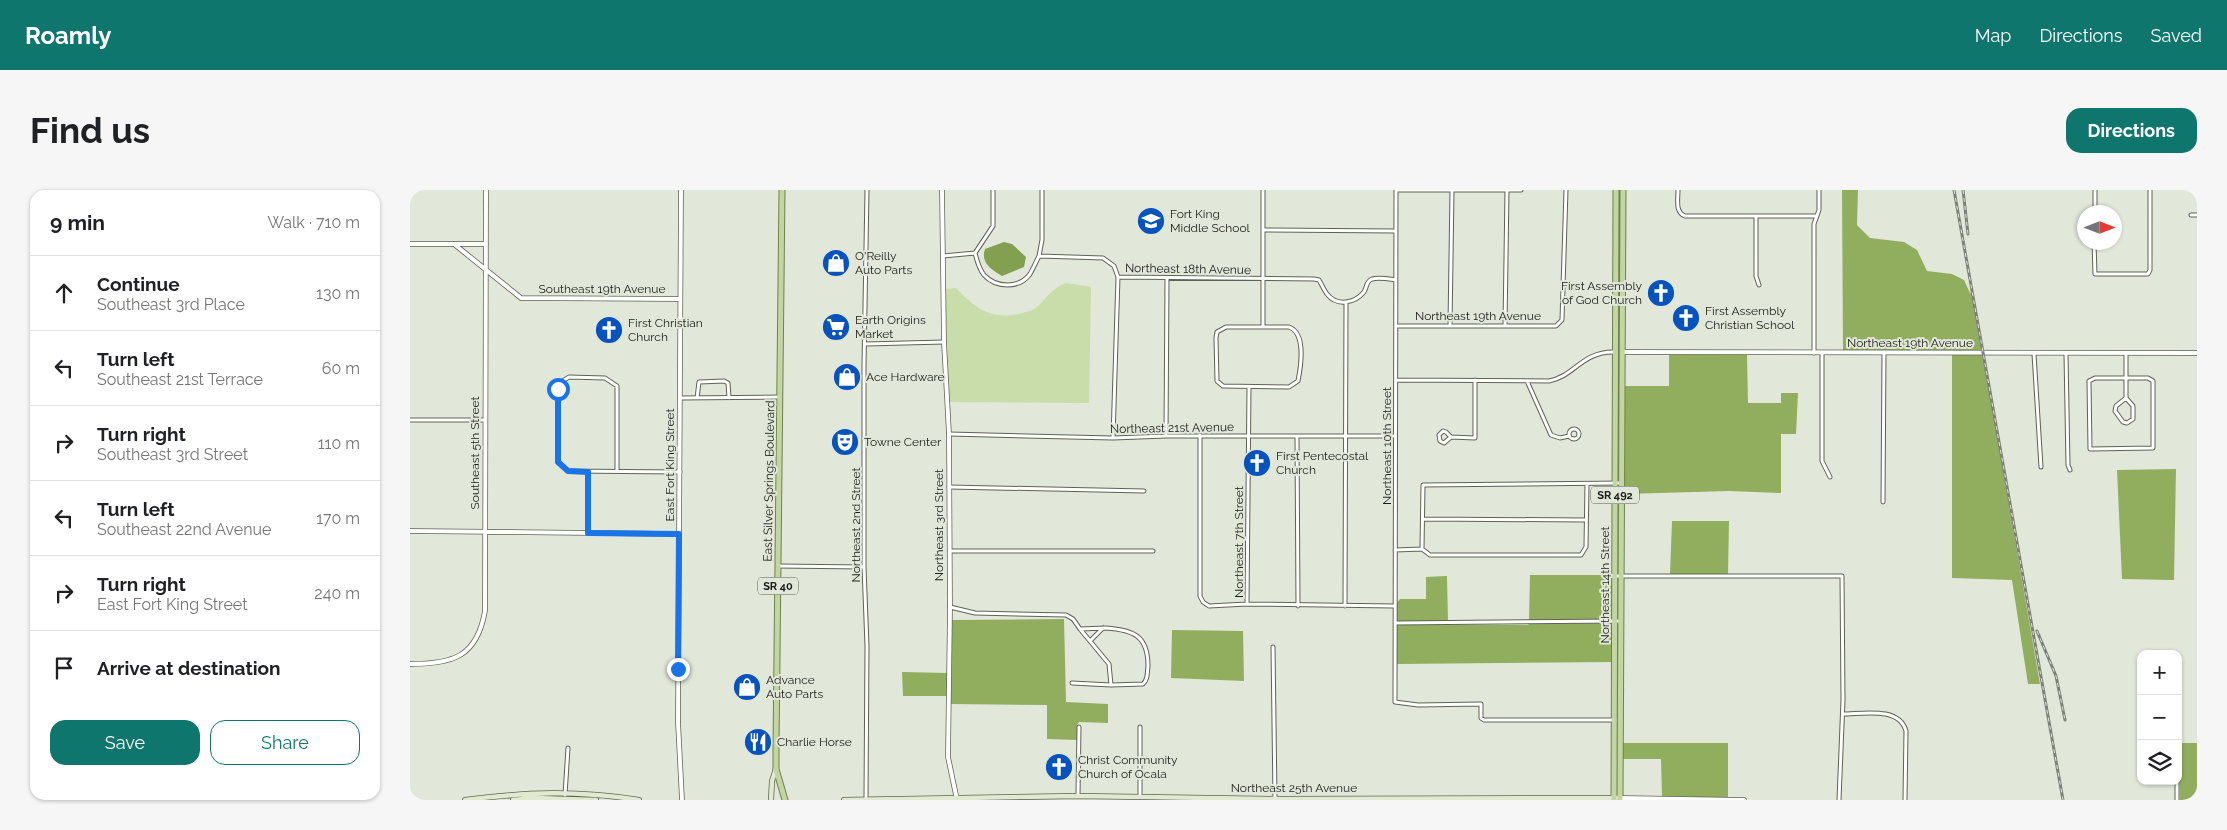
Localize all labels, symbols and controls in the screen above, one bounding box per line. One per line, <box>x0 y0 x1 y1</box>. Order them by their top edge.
text: Roamly <box>25 21 111 50</box>
text: Map <box>1975 25 2011 46</box>
text: Directions <box>2039 25 2123 46</box>
text: Saved <box>2151 25 2202 46</box>
button: Directions <box>2066 108 2197 153</box>
text: Find us <box>30 110 150 151</box>
north arrow <box>2077 205 2122 250</box>
school or university icon: Fort King Middle School <box>1136 206 1166 236</box>
place label: Fort King Middle School <box>1170 207 1251 235</box>
text: 9 min <box>50 210 105 235</box>
text: Walk · 710 m <box>267 213 360 232</box>
shop icon: O'Reilly Auto Parts <box>821 248 851 278</box>
place label: O'Reilly Auto Parts <box>855 249 912 277</box>
street label: Northeast 18th Avenue <box>1125 261 1251 277</box>
text: Continue <box>97 273 180 295</box>
church icon: First Assembly of God Church <box>1646 278 1676 308</box>
icon: ahead <box>50 279 78 307</box>
place label: First Assembly of God Church <box>1561 279 1642 307</box>
street label: Southeast 19th Avenue <box>538 282 666 296</box>
text: 130 m <box>316 284 360 303</box>
text: Southeast 3rd Place <box>97 295 245 314</box>
church icon: First Assembly Christian School <box>1671 303 1701 333</box>
place label: First Assembly Christian School <box>1705 304 1795 332</box>
street label: Northeast 19th Avenue <box>1415 309 1541 323</box>
supermarket icon: Earth Origins Market <box>821 312 851 342</box>
place label: Earth Origins Market <box>855 313 926 341</box>
church icon: First Christian Church <box>594 315 624 345</box>
place label: First Christian Church <box>628 316 703 344</box>
street label: Northeast 19th Avenue <box>1847 336 1973 350</box>
text: Turn left <box>97 348 174 370</box>
icon: left <box>50 354 78 382</box>
text: 60 m <box>322 359 360 378</box>
shop icon: Ace Hardware <box>832 362 862 392</box>
text: Southeast 21st Terrace <box>97 370 263 389</box>
place label: Ace Hardware <box>866 370 945 384</box>
route start <box>547 378 570 401</box>
street label: Northeast 10th Street <box>1380 387 1394 505</box>
street label: Southeast 5th Street <box>468 397 482 509</box>
street label: East Silver Springs Boulevard <box>761 400 777 562</box>
street label: East Fort King Street <box>663 409 677 521</box>
street label: Northeast 21st Avenue <box>1110 420 1234 436</box>
text: Turn right <box>97 423 186 445</box>
theatre icon: Towne Center <box>830 427 860 457</box>
icon: right <box>50 429 78 457</box>
text: 110 m <box>318 434 360 453</box>
place label: Towne Center <box>864 435 942 449</box>
text: Southeast 3rd Street <box>97 445 248 464</box>
church icon: First Pentecostal Church <box>1242 448 1272 478</box>
place label: First Pentecostal Church <box>1276 449 1369 477</box>
street label: Northeast 2nd Street <box>849 467 863 583</box>
street label: Northeast 3rd Street <box>932 469 946 581</box>
street label: Northeast 7th Street <box>1232 486 1246 598</box>
road number: SR 492 <box>1591 486 1639 504</box>
text: Turn left <box>97 498 174 520</box>
icon: left <box>50 504 78 532</box>
text: 170 m <box>316 509 360 528</box>
text: Southeast 22nd Avenue <box>97 520 271 539</box>
street label: Northeast 14th Street <box>1598 526 1612 644</box>
text: Turn right <box>97 573 186 595</box>
road number: SR 40 <box>758 578 798 594</box>
icon: right <box>50 579 78 607</box>
text: 240 m <box>314 584 360 603</box>
text: East Fort King Street <box>97 595 248 614</box>
map controls <box>2137 650 2182 785</box>
button: + <box>2137 650 2182 695</box>
icon: arrive <box>50 654 78 682</box>
text: Arrive at destination <box>97 657 281 679</box>
route end <box>667 658 690 681</box>
shop icon: Advance Auto Parts <box>732 672 762 702</box>
place label: Advance Auto Parts <box>766 673 823 701</box>
button: − <box>2137 695 2182 740</box>
button: Save <box>50 720 200 765</box>
button: Share <box>210 720 360 765</box>
restaurant icon: Charlie Horse <box>743 727 773 757</box>
place label: Charlie Horse <box>777 735 852 749</box>
button: layers <box>2137 740 2182 785</box>
church icon: Christ Community Church of Ocala <box>1044 752 1074 782</box>
place label: Christ Community Church of Ocala <box>1078 753 1178 781</box>
street label: Northeast 25th Avenue <box>1231 781 1357 795</box>

